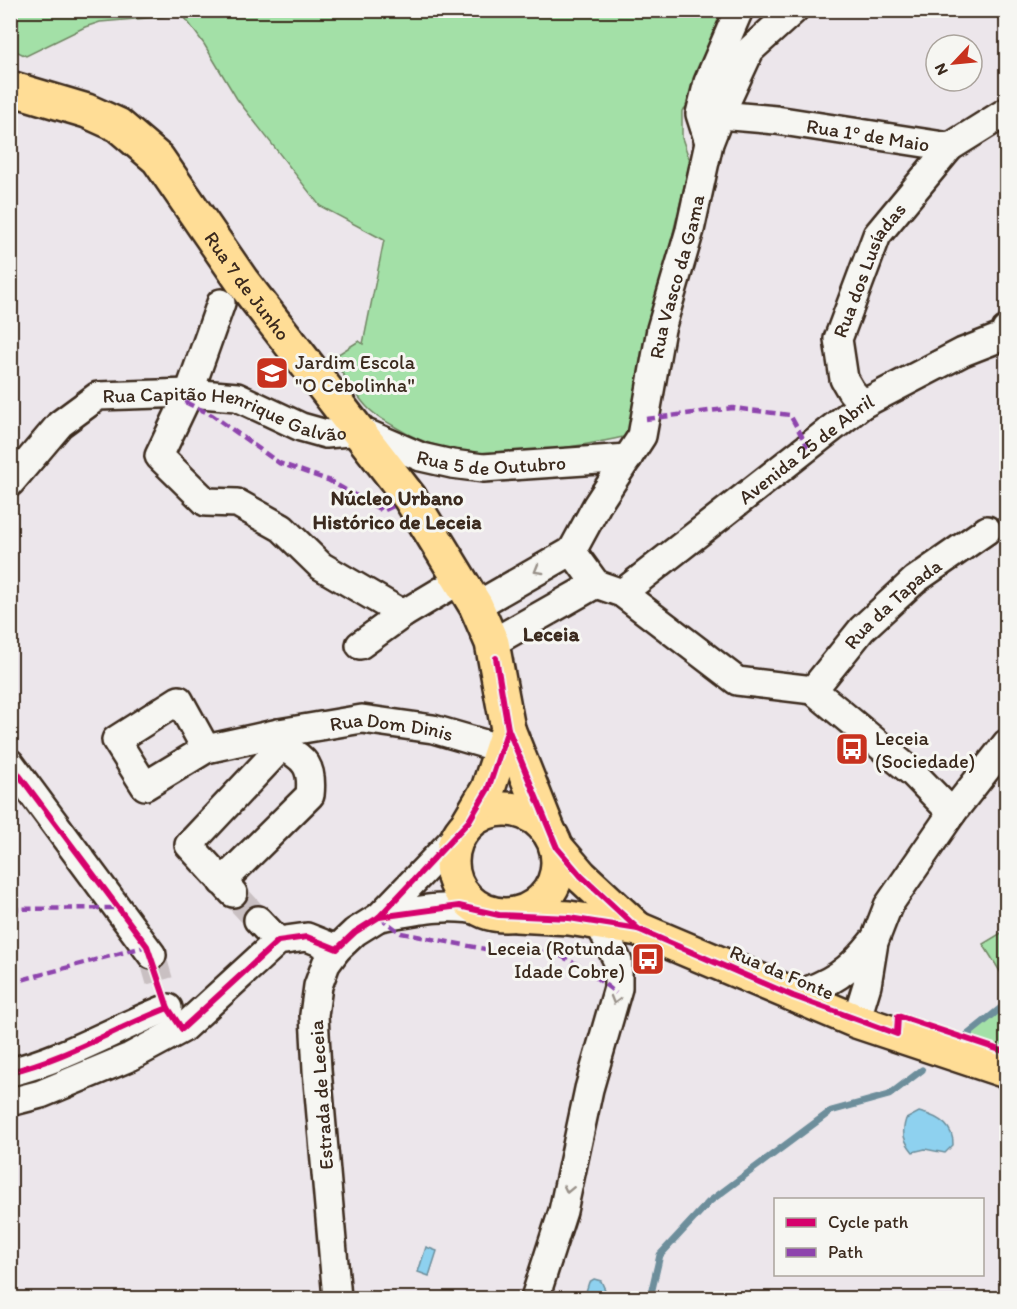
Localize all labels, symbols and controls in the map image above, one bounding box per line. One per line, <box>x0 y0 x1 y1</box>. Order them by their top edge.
north arrow <box>924 33 984 93</box>
text: N <box>930 60 952 78</box>
street label: Rua 1º de Maio <box>805 113 931 157</box>
street label: Rua Vasco da Gama <box>644 192 710 361</box>
street label: Rua dos Lusíadas <box>828 198 911 341</box>
street label: Rua 7 de Junho <box>199 227 295 345</box>
place label: Jardim Escola "O Cebolinha" <box>295 350 416 397</box>
school or university icon: Jardim Escola "O Cebolinha" <box>254 355 290 391</box>
street label: Rua Capitão Henrique Galvão <box>102 381 348 446</box>
street label: Avenida 25 de Abril <box>734 388 878 509</box>
street label: Rua 5 de Outubro <box>414 444 567 480</box>
district label: Núcleo Urbano Histórico de Leceia <box>312 485 482 534</box>
street label: Rua da Tapada <box>839 553 947 654</box>
one-way arrow <box>534 563 544 574</box>
district label: Leceia <box>523 621 580 646</box>
street label: Rua Dom Dinis <box>328 707 456 746</box>
place label: Leceia (Sociedade) <box>875 726 975 773</box>
bus stop icon: Leceia (Sociedade) <box>834 731 870 767</box>
place label: Leceia (Rotunda Idade Cobre) <box>487 936 626 983</box>
street label: Rua da Fonte <box>726 939 838 1005</box>
bus stop icon: Leceia (Rotunda Idade Cobre) <box>630 941 666 977</box>
one-way arrow <box>609 995 622 1005</box>
street label: Estrada de Leceia <box>304 1019 338 1171</box>
one-way arrow <box>562 1184 575 1194</box>
legend <box>774 1198 984 1276</box>
text: Cycle path <box>828 1211 909 1233</box>
text: Path <box>828 1241 863 1263</box>

